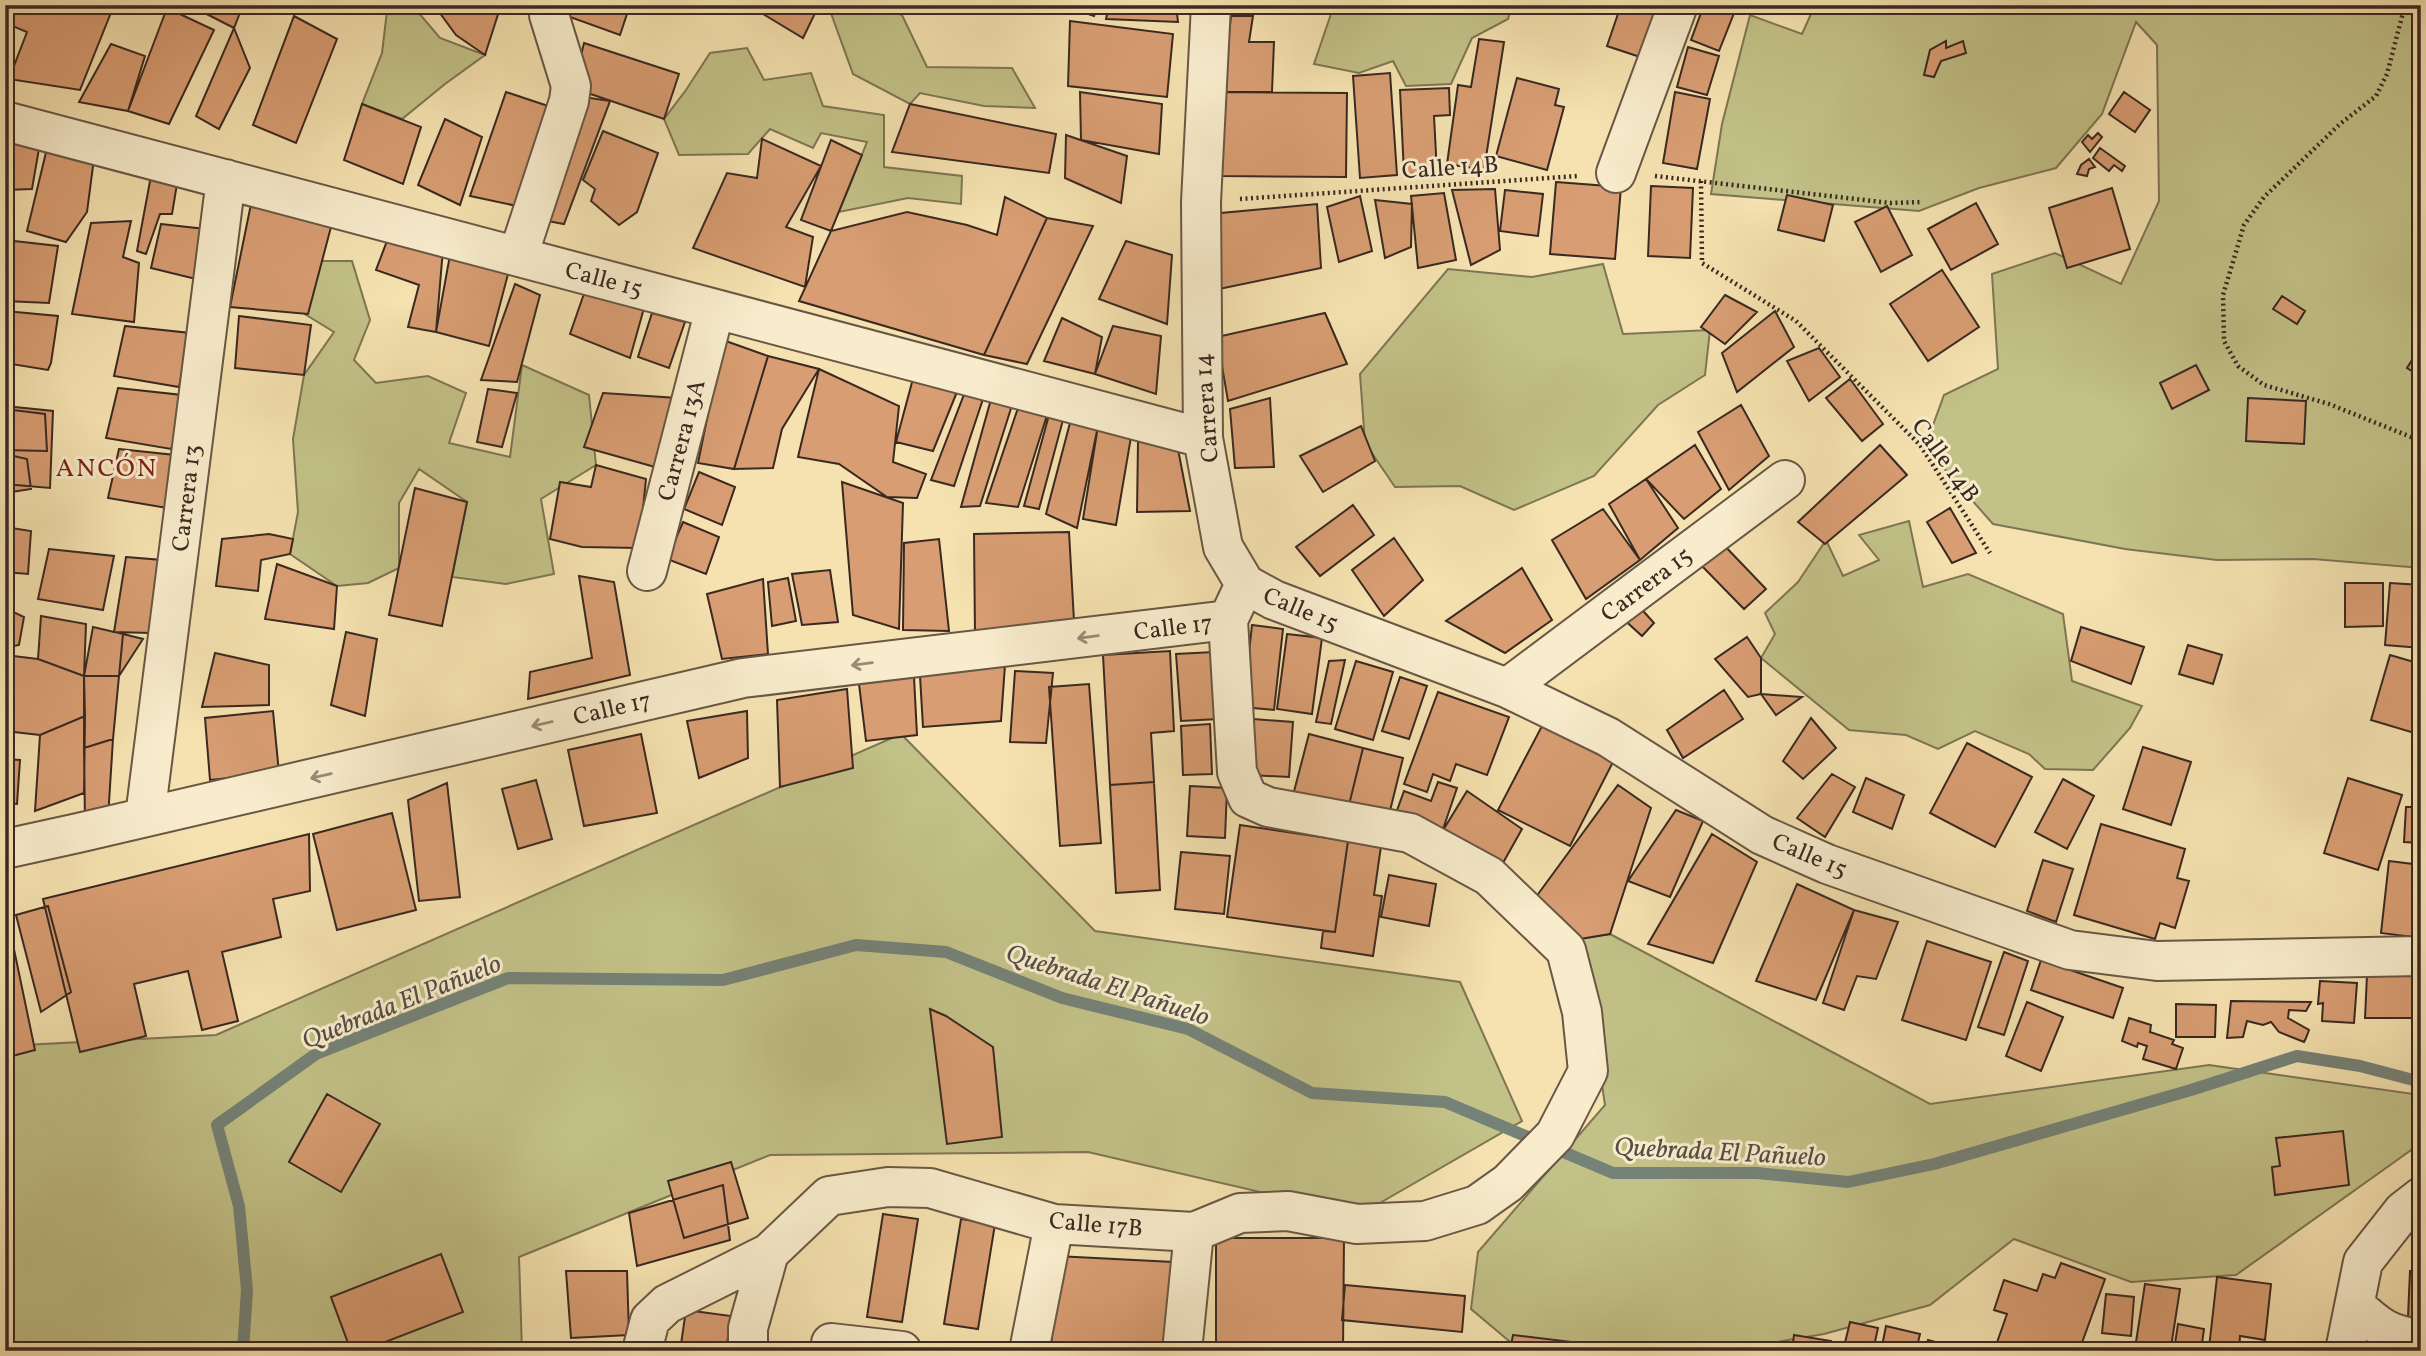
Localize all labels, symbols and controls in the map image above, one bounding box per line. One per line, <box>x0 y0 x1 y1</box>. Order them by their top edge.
street label: Calle 14B <box>1401 149 1500 189</box>
street label: Calle 15 <box>561 254 646 308</box>
street label: Carrera 14 <box>1187 352 1229 464</box>
street label: Carrera 13A <box>650 376 715 505</box>
street label: Calle 14B <box>1902 412 1987 510</box>
street label: Carrera 13 <box>165 443 211 554</box>
district label: ANCÓN <box>56 451 158 487</box>
street label: Carrera 15 <box>1594 540 1700 631</box>
street label: Calle 15 <box>1257 580 1343 642</box>
street label: Calle 17 <box>1132 607 1215 651</box>
one-way arrow <box>1077 631 1100 644</box>
one-way arrow <box>851 657 874 670</box>
street label: Calle 17 <box>570 684 655 735</box>
one-way arrow <box>532 719 554 732</box>
one-way arrow <box>310 770 333 783</box>
street label: Calle 15 <box>1766 826 1852 888</box>
water label: Quebrada El Pañuelo <box>1001 936 1214 1036</box>
water label: Quebrada El Pañuelo <box>297 946 507 1059</box>
water label: Quebrada El Pañuelo <box>1613 1129 1827 1177</box>
street label: Calle 17B <box>1047 1205 1144 1247</box>

